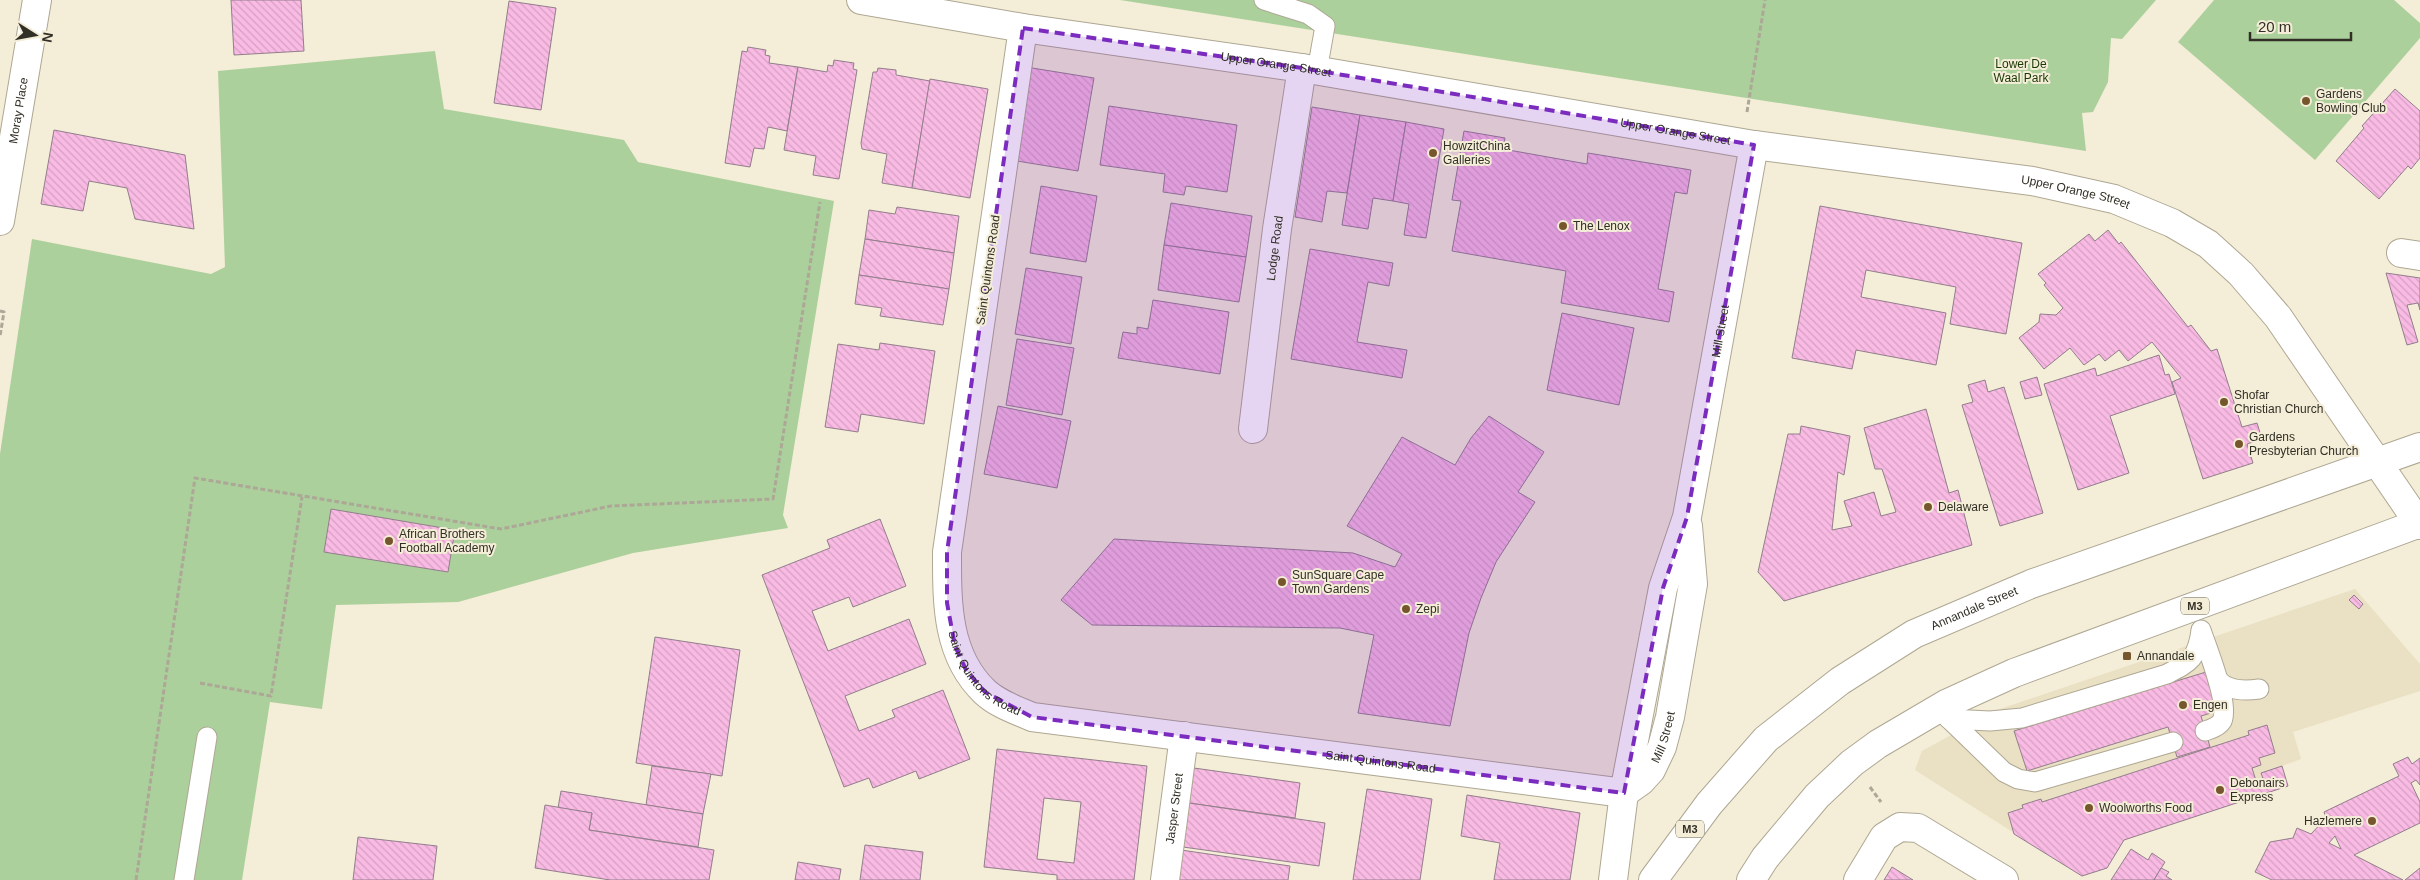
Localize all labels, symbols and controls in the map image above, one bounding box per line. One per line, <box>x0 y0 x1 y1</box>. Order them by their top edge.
north arrow <box>10 10 60 60</box>
scale bar <box>2250 10 2351 42</box>
text: 20 m <box>2258 18 2291 35</box>
text: N <box>39 31 57 44</box>
street label: Upper Orange Street <box>1220 49 1333 80</box>
park label: Lower De Waal Park <box>1994 57 2049 85</box>
street label: Moray Place <box>6 76 31 145</box>
place label: Gardens Bowling Club <box>2316 87 2386 115</box>
marker: Gardens Bowling Club <box>2300 95 2312 107</box>
street label: Upper Orange Street <box>1619 115 1732 148</box>
place label: HowzitChina Galleries <box>1443 139 1511 167</box>
marker: HowzitChina Galleries <box>1427 147 1439 159</box>
street label: Upper Orange Street <box>2020 173 2133 212</box>
street label: Saint Quintons Road <box>973 214 1003 326</box>
street label: Lodge Road <box>1264 215 1286 282</box>
place label: The Lenox <box>1573 219 1630 233</box>
marker: The Lenox <box>1557 220 1569 232</box>
street label: Mill Street <box>1709 303 1732 359</box>
place label: Shofar Christian Church <box>2234 388 2323 416</box>
marker: Shofar Christian Church <box>2218 396 2230 408</box>
place label: Gardens Presbyterian Church <box>2249 430 2358 458</box>
marker: Gardens Presbyterian Church <box>2233 438 2245 450</box>
place label: Delaware <box>1938 500 1989 514</box>
marker: Delaware <box>1922 501 1934 513</box>
place label: African Brothers Football Academy <box>399 527 494 555</box>
marker: African Brothers Football Academy <box>383 535 395 547</box>
place label: SunSquare Cape Town Gardens <box>1292 568 1384 596</box>
marker: SunSquare Cape Town Gardens <box>1276 576 1288 588</box>
street label: Annandale Street <box>1929 583 2020 633</box>
road number: M3 <box>2181 598 2209 614</box>
place label: Zepi <box>1416 602 1439 616</box>
marker: Zepi <box>1400 603 1412 615</box>
street label: Saint Quintons Road <box>945 629 1023 718</box>
place label: Annandale <box>2137 649 2195 663</box>
marker: Annandale <box>2121 650 2133 662</box>
place label: Engen <box>2193 698 2228 712</box>
marker: Engen <box>2177 699 2189 711</box>
street label: Mill Street <box>1648 710 1678 765</box>
street label: Saint Quintons Road <box>1325 748 1436 776</box>
street label: Jasper Street <box>1163 772 1186 845</box>
place label: Debonairs Express <box>2230 776 2285 804</box>
marker: Debonairs Express <box>2214 784 2226 796</box>
place label: Woolworths Food <box>2099 801 2192 815</box>
marker: Woolworths Food <box>2083 802 2095 814</box>
place label: Hazlemere <box>2304 814 2362 828</box>
marker: Hazlemere <box>2366 815 2378 827</box>
road number: M3 <box>1676 821 1704 838</box>

